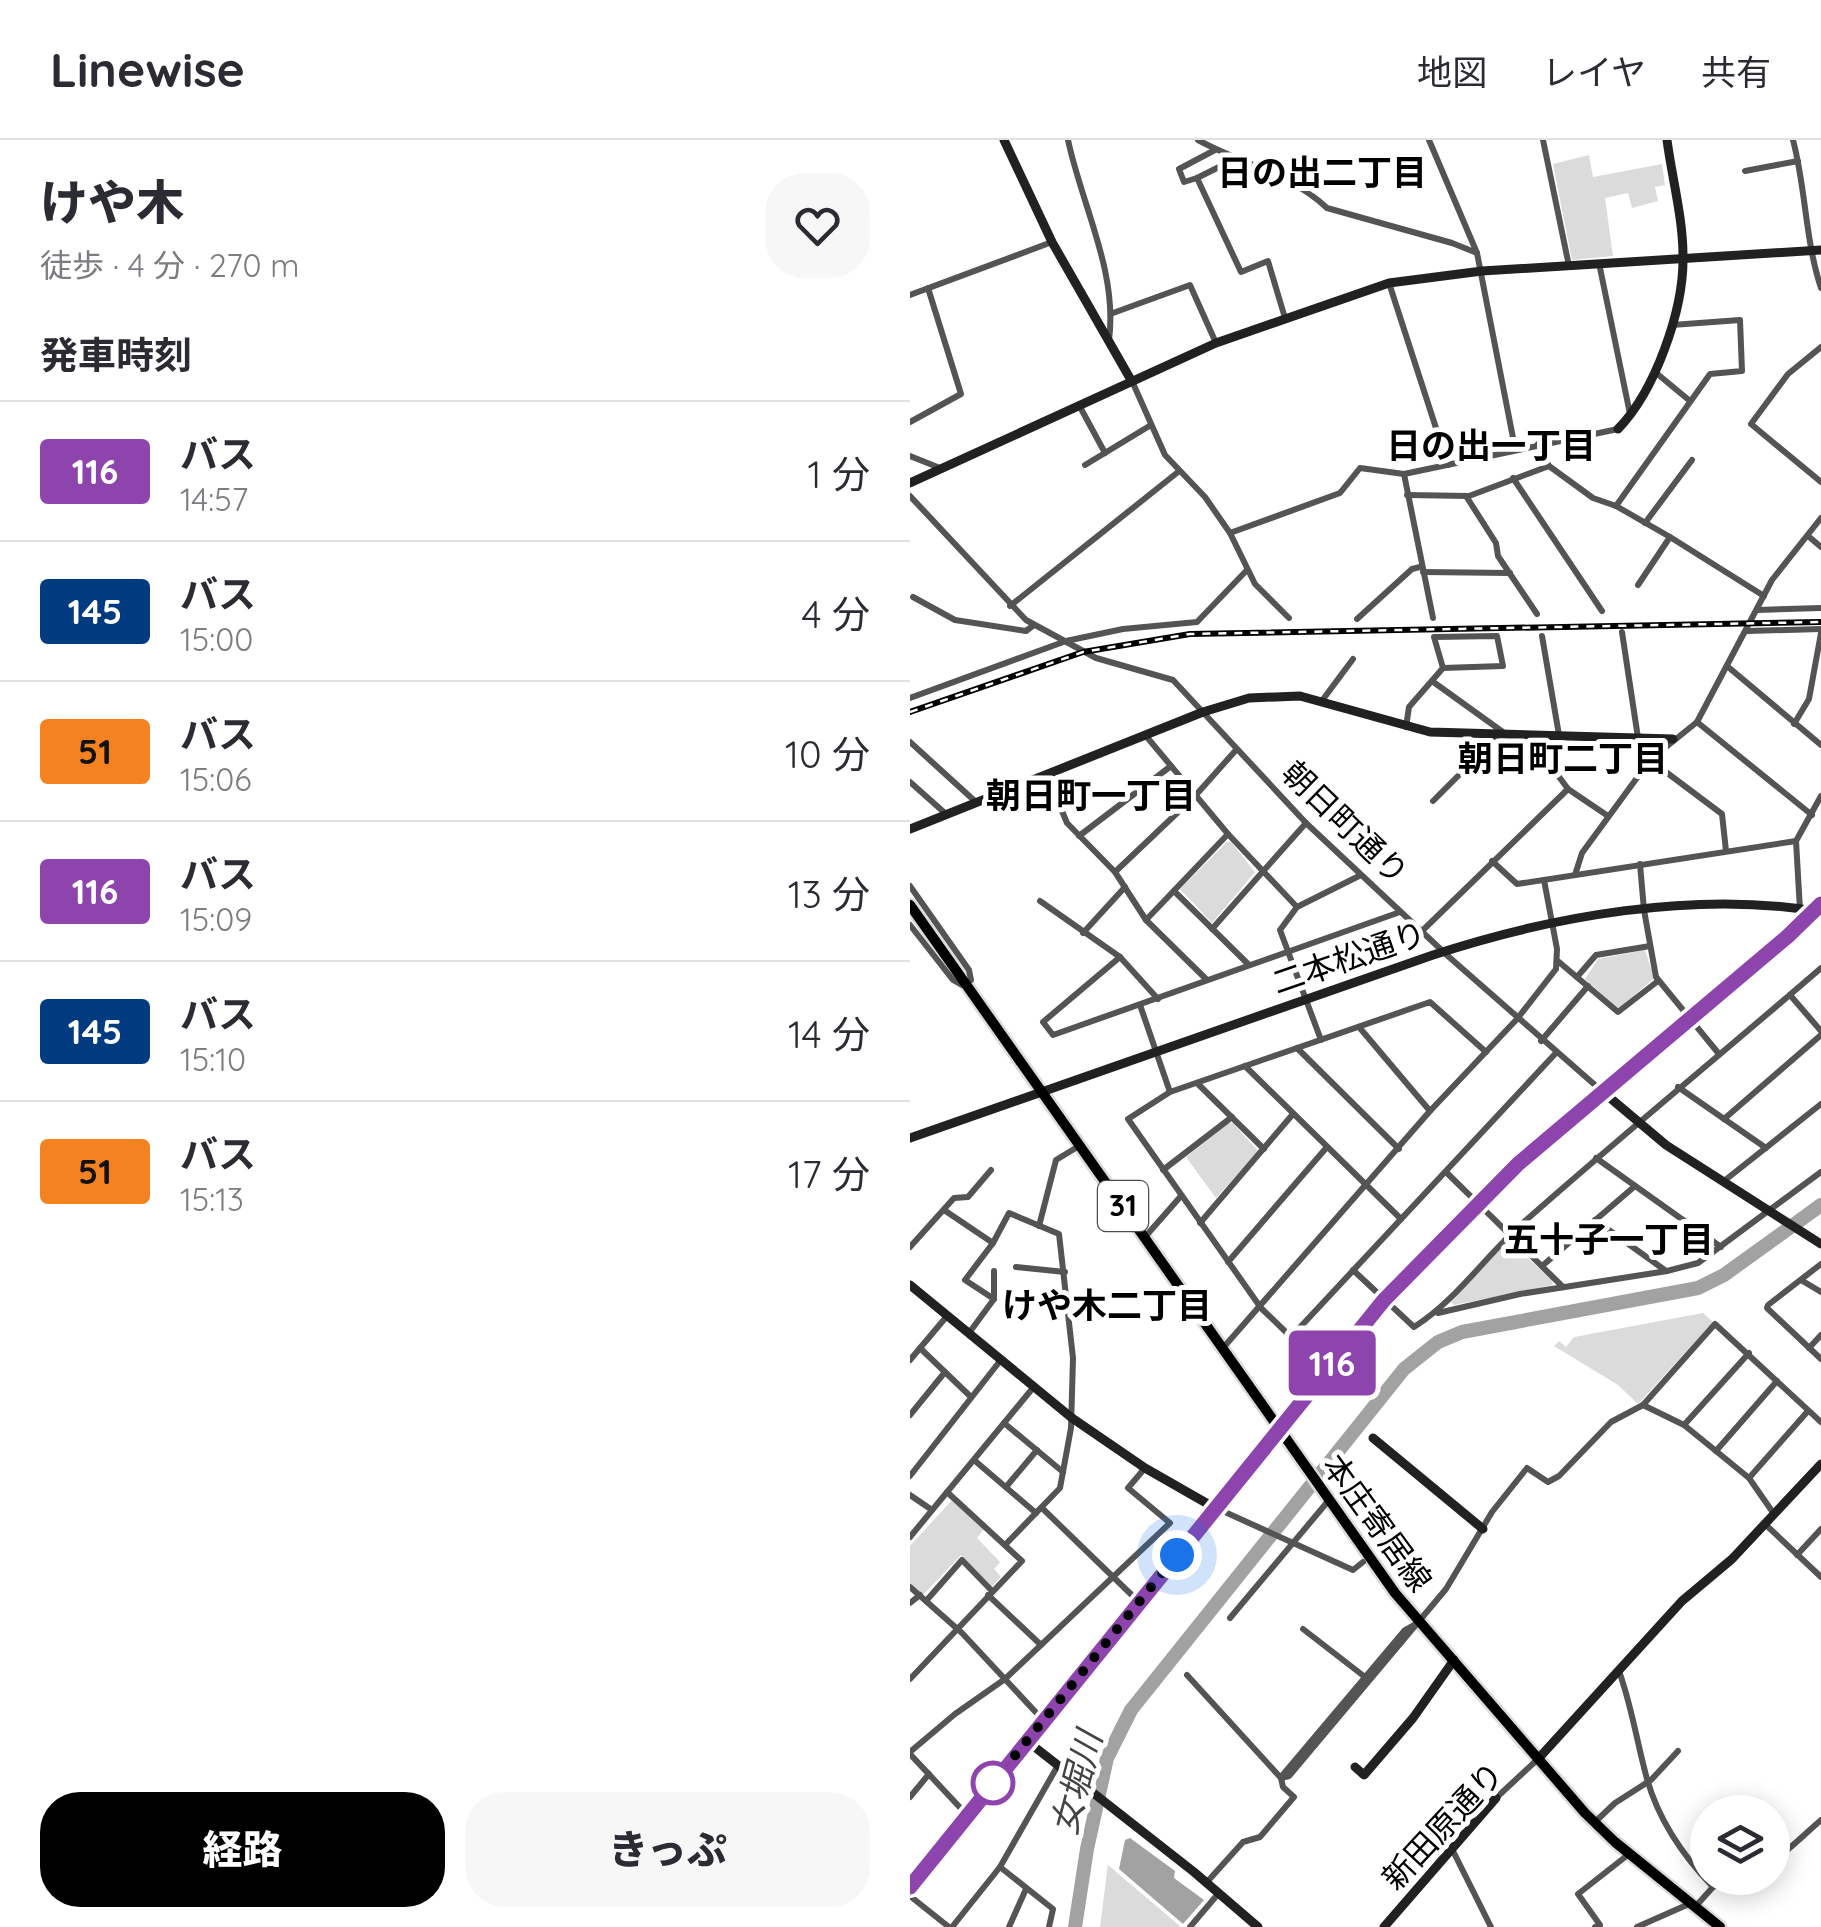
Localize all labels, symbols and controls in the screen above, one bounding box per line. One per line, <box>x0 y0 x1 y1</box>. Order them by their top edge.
text: Linewise <box>50 39 245 99</box>
text: 地図 <box>1417 50 1487 94</box>
text: レイヤ <box>1542 50 1646 94</box>
text: 共有 <box>1701 50 1771 94</box>
district label: 日の出二丁目 <box>1217 150 1427 194</box>
text: けや木 <box>40 172 184 232</box>
button: heart <box>765 173 870 278</box>
text: 徒歩 · 4 分 · 270 m <box>40 245 300 285</box>
text: 発車時刻 <box>40 331 192 379</box>
district label: 日の出一丁目 <box>1386 423 1596 467</box>
text: バス <box>180 430 256 478</box>
text: 116 <box>72 449 118 493</box>
text: 1 分 <box>808 450 870 498</box>
text: 14:57 <box>180 479 248 519</box>
text: バス <box>180 570 256 618</box>
text: 145 <box>68 589 122 633</box>
text: 4 分 <box>802 590 870 638</box>
text: 15:00 <box>180 619 253 659</box>
text: バス <box>180 710 256 758</box>
text: 51 <box>78 729 112 773</box>
text: 10 分 <box>785 730 870 778</box>
district label: 朝日町二丁目 <box>1458 736 1668 780</box>
street label: 朝日町通り <box>1274 752 1417 892</box>
text: 15:06 <box>180 759 252 799</box>
district label: 朝日町一丁目 <box>986 773 1196 817</box>
text: バス <box>180 850 256 898</box>
text: 116 <box>72 869 118 913</box>
text: 13 分 <box>788 870 870 918</box>
text: 15:09 <box>180 899 252 939</box>
street label: 二本松通り <box>1267 912 1431 1002</box>
text: バス <box>180 990 256 1038</box>
text: 145 <box>68 1009 122 1053</box>
text: 14 分 <box>788 1010 870 1058</box>
text: 15:10 <box>180 1039 246 1079</box>
text: バス <box>180 1130 256 1178</box>
text: 51 <box>78 1149 112 1193</box>
text: 17 分 <box>788 1150 870 1198</box>
text: 15:13 <box>180 1179 244 1219</box>
road number: 31 <box>1098 1181 1148 1231</box>
district label: 五十子一丁目 <box>1504 1217 1714 1261</box>
district label: けや木二丁目 <box>1002 1283 1212 1327</box>
line badge: 116 <box>1274 1330 1390 1396</box>
text: 116 <box>1309 1341 1355 1385</box>
street label: 本庄寄居線 <box>1315 1446 1441 1599</box>
your location <box>1152 1530 1202 1580</box>
water label: 女堀川 <box>1041 1722 1112 1839</box>
street label: 新田原通り <box>1373 1753 1511 1897</box>
unlabelled marker <box>972 1762 1014 1804</box>
button: 経路 <box>40 1792 445 1907</box>
button: きっぷ <box>465 1792 870 1907</box>
map controls <box>1690 1795 1790 1895</box>
button: layers <box>1690 1795 1790 1895</box>

